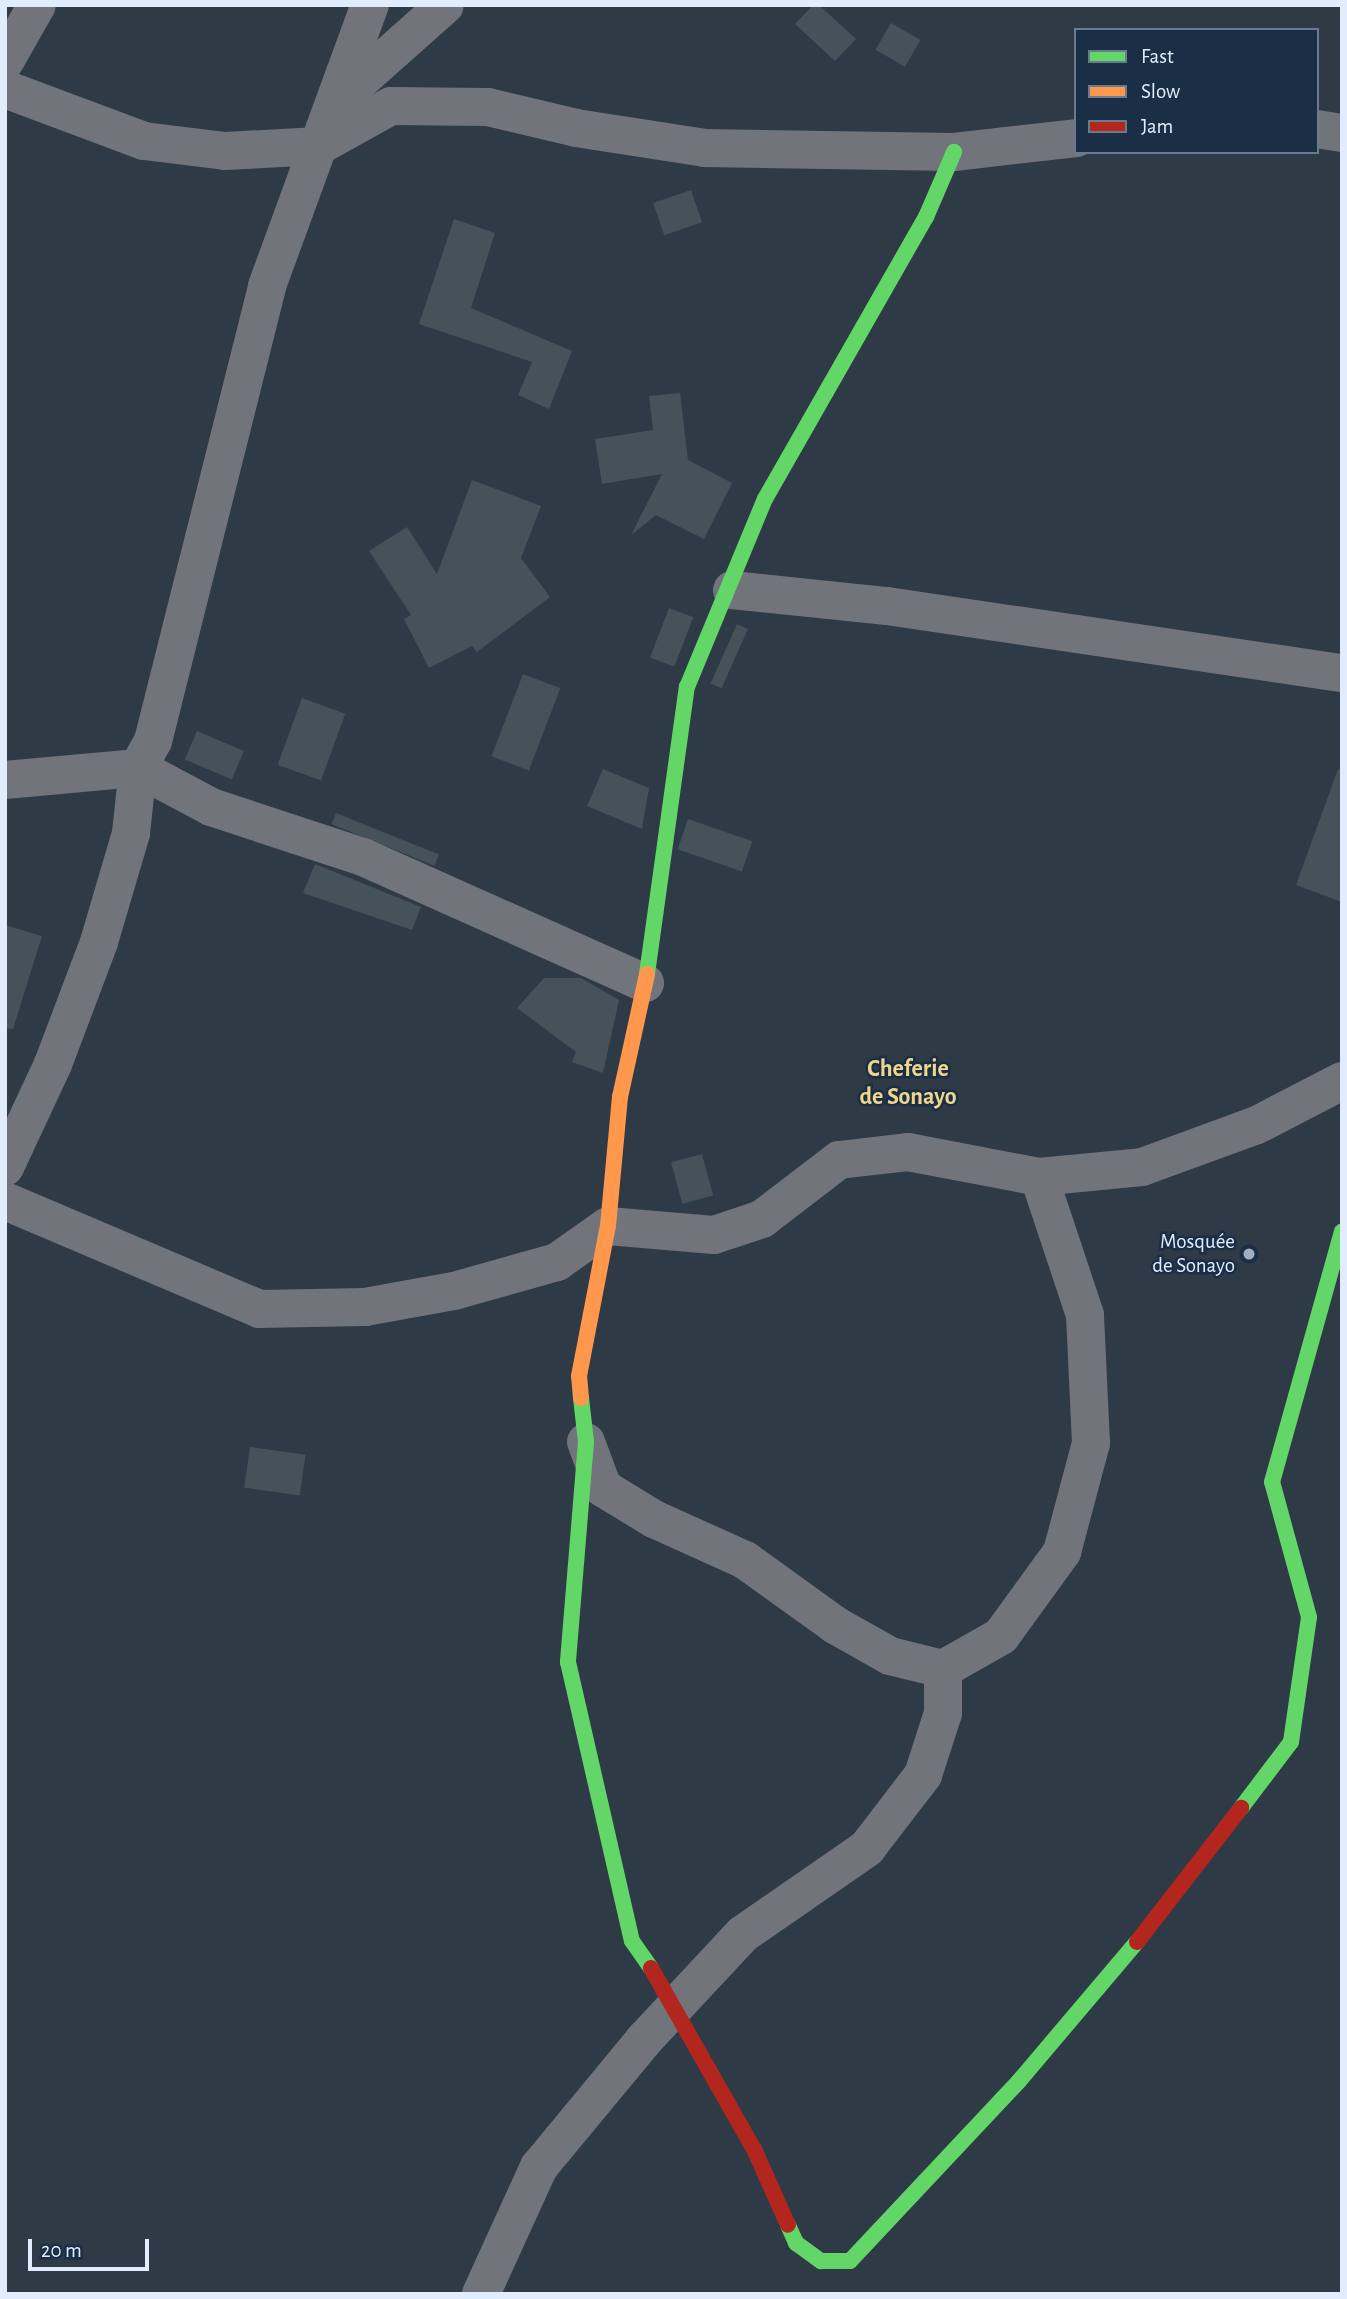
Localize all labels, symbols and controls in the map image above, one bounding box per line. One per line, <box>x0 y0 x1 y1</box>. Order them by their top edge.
legend <box>1074 28 1319 154</box>
text: Fast <box>1141 46 1174 67</box>
text: Slow <box>1141 81 1180 102</box>
text: Jam <box>1141 116 1173 137</box>
district label: Cheferie de Sonayo <box>859 1056 957 1112</box>
place label: Mosquée de Sonayo <box>1152 1229 1235 1279</box>
marker: Mosquée de Sonayo <box>1241 1246 1257 1262</box>
scale bar <box>32 2226 152 2270</box>
text: 20 m <box>41 2240 82 2261</box>

